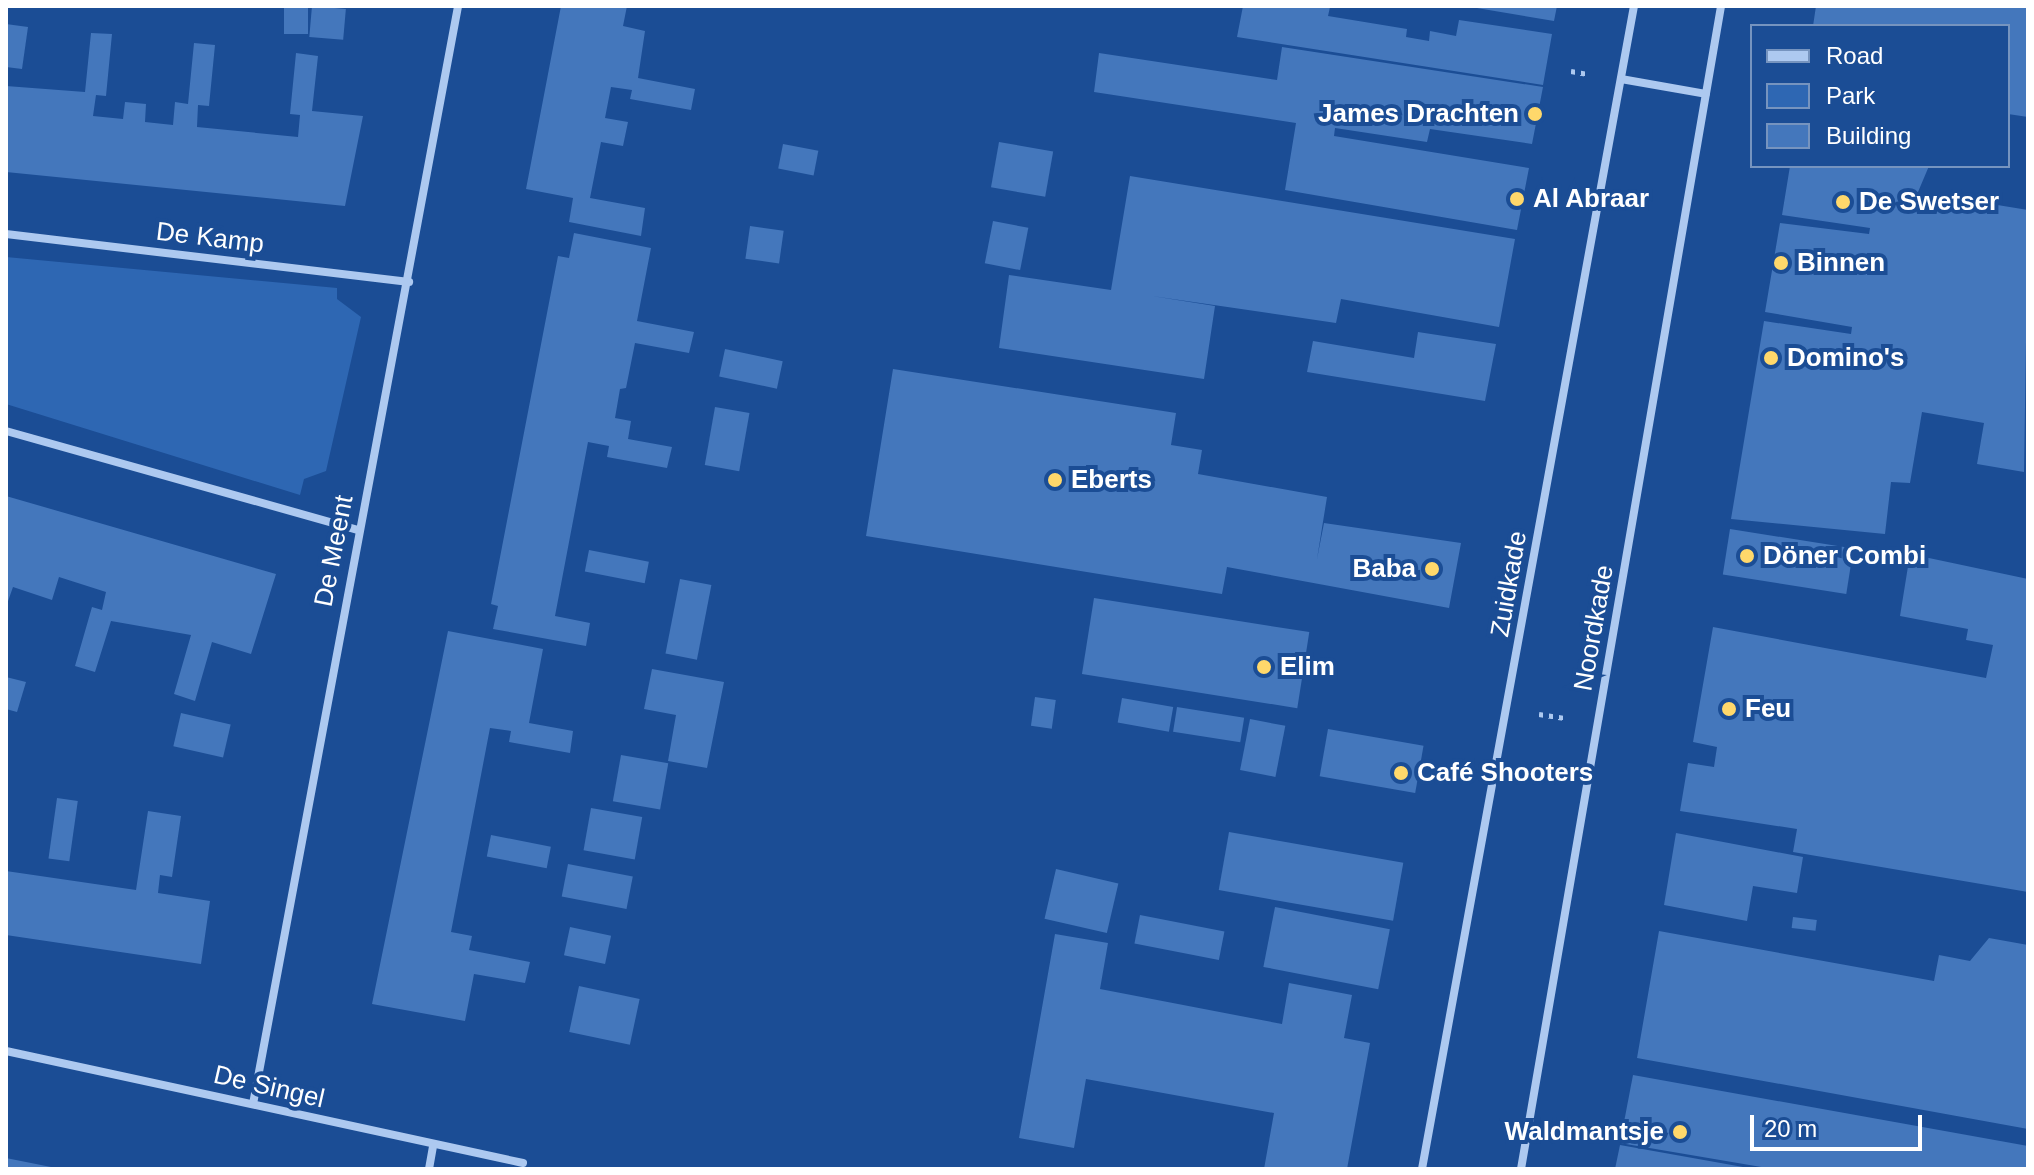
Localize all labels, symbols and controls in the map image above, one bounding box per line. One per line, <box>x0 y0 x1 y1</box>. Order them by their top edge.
legend <box>1750 24 2010 168</box>
text: Road <box>1826 42 1883 69</box>
text: Park <box>1826 82 1875 109</box>
place label: James Drachten <box>1318 98 1519 130</box>
marker: James Drachten <box>1526 105 1544 123</box>
text: Building <box>1826 122 1911 149</box>
place label: Al Abraar <box>1533 183 1650 215</box>
place label: De Swetser <box>1859 186 1999 218</box>
marker: Al Abraar <box>1508 190 1526 208</box>
marker: De Swetser <box>1834 193 1852 211</box>
street label: De Kamp <box>154 216 266 260</box>
place label: Binnen <box>1797 247 1885 279</box>
marker: Binnen <box>1772 254 1790 272</box>
place label: Domino's <box>1787 342 1904 374</box>
marker: Domino's <box>1762 349 1780 367</box>
place label: Eberts <box>1071 464 1152 496</box>
marker: Eberts <box>1046 471 1064 489</box>
street label: De Meent <box>308 493 360 609</box>
street label: Zuidkade <box>1484 529 1534 639</box>
place label: Döner Combi <box>1763 540 1926 572</box>
marker: Döner Combi <box>1738 547 1756 565</box>
place label: Baba <box>1352 553 1416 585</box>
marker: Baba <box>1423 560 1441 578</box>
street label: Noordkade <box>1568 563 1620 693</box>
place label: Elim <box>1280 651 1335 683</box>
marker: Elim <box>1255 658 1273 676</box>
place label: Feu <box>1745 693 1791 725</box>
marker: Feu <box>1720 700 1738 718</box>
place label: Café Shooters <box>1417 757 1593 789</box>
marker: Café Shooters <box>1392 764 1410 782</box>
street label: De Singel <box>211 1059 327 1115</box>
scale bar <box>1754 1099 1926 1149</box>
text: 20 m <box>1764 1115 1817 1142</box>
place label: Waldmantsje <box>1505 1116 1664 1148</box>
marker: Waldmantsje <box>1671 1123 1689 1141</box>

